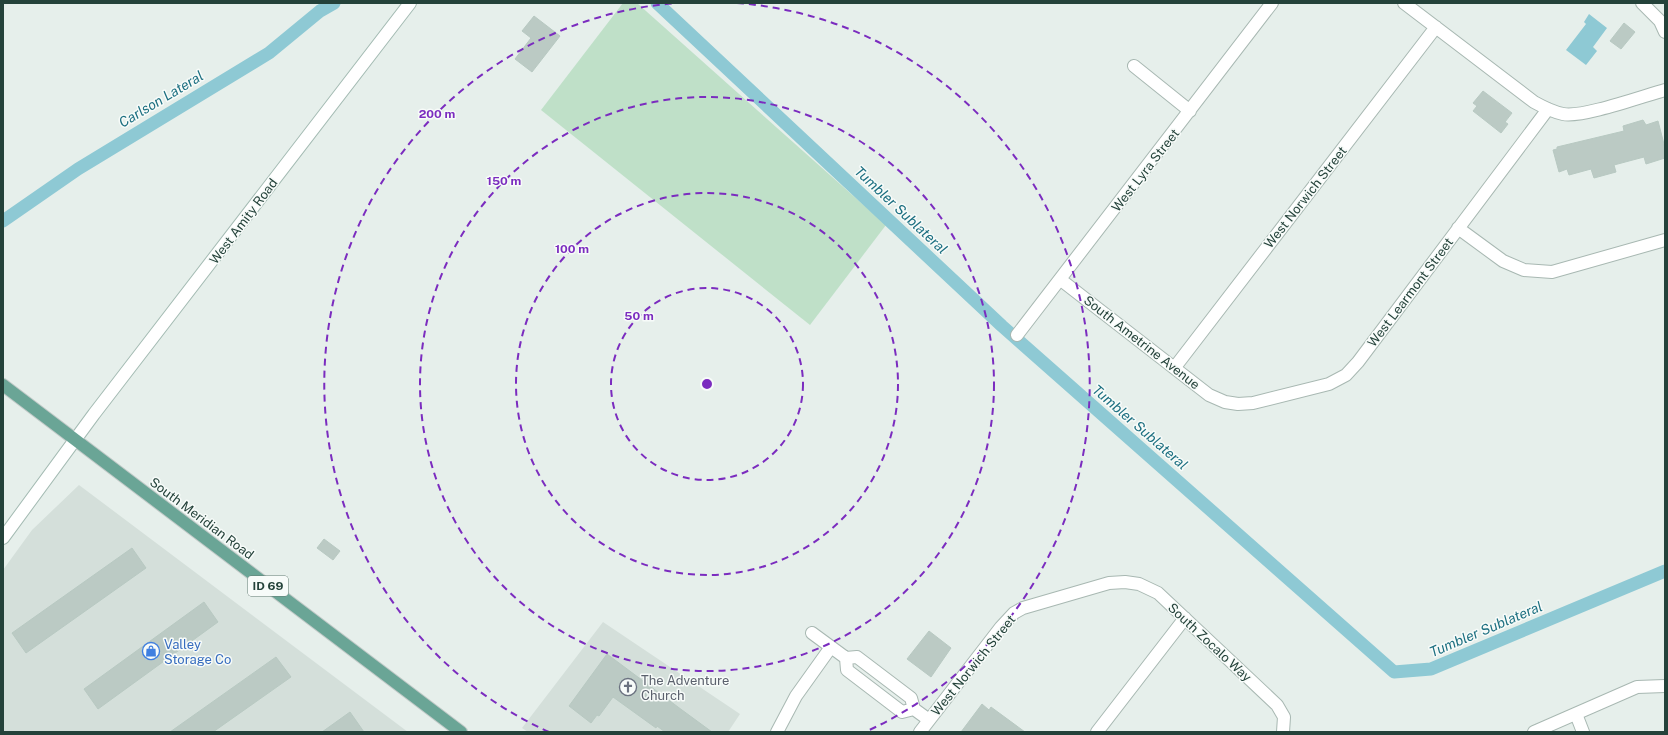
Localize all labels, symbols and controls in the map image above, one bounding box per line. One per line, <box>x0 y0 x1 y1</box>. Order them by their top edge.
water label: Carlson Lateral <box>116 68 206 130</box>
text: 200 m <box>419 107 455 121</box>
street label: West Lyra Street <box>1108 126 1182 215</box>
street label: West Norwich Street <box>1261 143 1350 251</box>
water label: Tumbler Sublateral <box>851 163 951 257</box>
text: 150 m <box>487 174 521 188</box>
street label: West Amity Road <box>206 176 281 267</box>
street label: West Learmont Street <box>1365 235 1456 350</box>
text: 100 m <box>555 242 589 256</box>
street label: South Ametrine Avenue <box>1081 293 1203 392</box>
text: 50 m <box>624 309 654 323</box>
centre of rings <box>700 377 714 391</box>
water label: Tumbler Sublateral <box>1089 381 1191 473</box>
street label: South Meridian Road <box>147 474 257 562</box>
road number: ID 69 <box>248 576 288 596</box>
water label: Tumbler Sublateral <box>1427 598 1545 660</box>
street label: South Zocalo Way <box>1165 600 1254 685</box>
street label: West Norwich Street <box>928 612 1019 719</box>
place label: Valley Storage Co <box>164 637 231 667</box>
shop icon: Valley Storage Co <box>141 641 161 661</box>
place label: The Adventure Church <box>641 673 729 703</box>
church icon: The Adventure Church <box>618 677 638 697</box>

